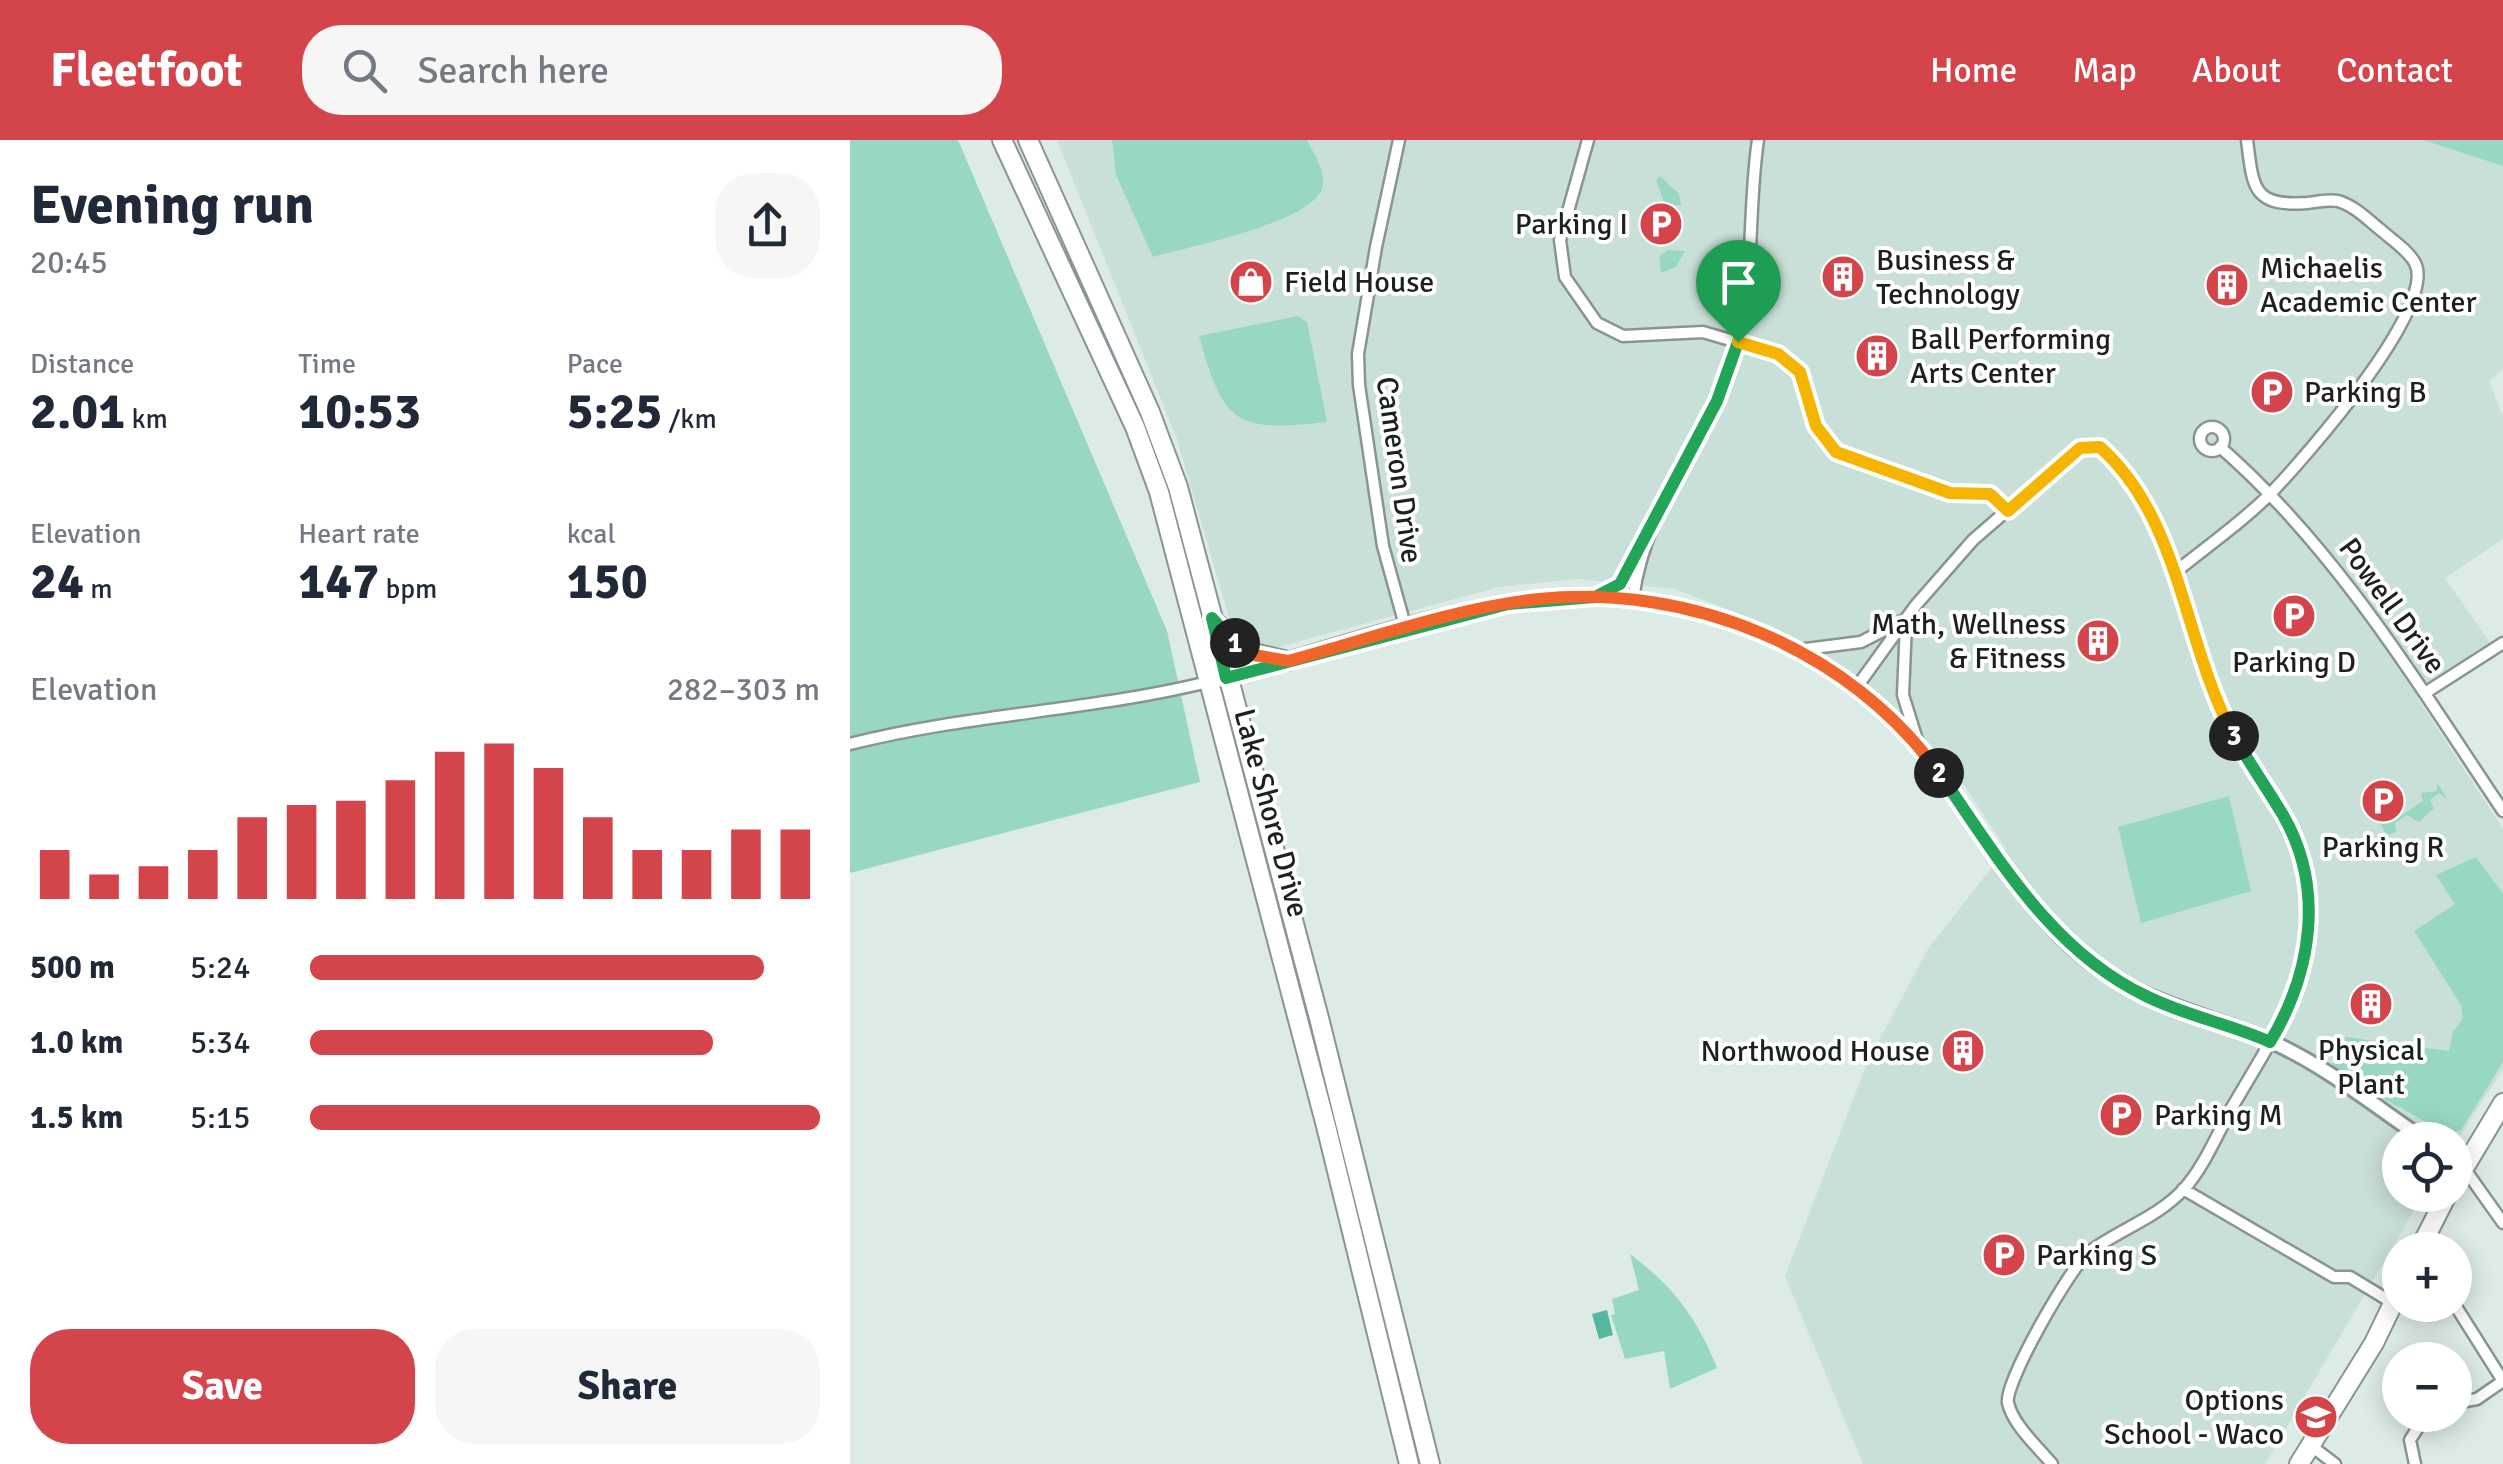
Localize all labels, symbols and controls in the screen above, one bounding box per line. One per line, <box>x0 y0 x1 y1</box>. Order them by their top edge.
search box <box>302 25 1002 115</box>
text: Fleetfoot <box>50 41 242 100</box>
icon: search <box>337 43 392 98</box>
text: Search here <box>417 47 609 94</box>
text: Home <box>1930 49 2017 92</box>
text: Map <box>2072 49 2137 92</box>
text: About <box>2192 49 2281 92</box>
text: Contact <box>2336 49 2453 92</box>
text: Evening run <box>30 171 314 239</box>
button: share <box>715 173 820 278</box>
parking icon: Parking I <box>1638 201 1684 247</box>
place label: Parking I <box>1515 206 1628 243</box>
pin <box>1696 240 1781 343</box>
place label: Business & Technology <box>1876 242 2020 313</box>
text: 20:45 <box>30 243 108 282</box>
place label: Michaelis Academic Center <box>2260 250 2477 321</box>
building icon: Business & Technology <box>1820 254 1866 300</box>
icon: arrive <box>1711 255 1766 310</box>
shop icon: Field House <box>1228 259 1274 305</box>
building icon: Michaelis Academic Center <box>2204 262 2250 308</box>
place label: Field House <box>1284 264 1434 301</box>
place label: Ball Performing Arts Center <box>1910 321 2111 392</box>
building icon: Ball Performing Arts Center <box>1854 333 1900 379</box>
text: Distance <box>30 347 134 381</box>
text: Time <box>298 347 356 381</box>
text: Pace <box>567 347 623 381</box>
parking icon: Parking B <box>2249 369 2295 415</box>
street label: Cameron Drive <box>1368 374 1430 566</box>
place label: Parking B <box>2304 374 2427 411</box>
text: 2.01 <box>30 381 125 443</box>
text: 10:53 <box>298 381 421 443</box>
text: 5:25 <box>567 381 662 443</box>
text: km <box>125 402 168 436</box>
text: /km <box>662 402 717 436</box>
text: Elevation <box>30 517 142 551</box>
text: Heart rate <box>298 517 420 551</box>
text: kcal <box>567 517 616 551</box>
street label: Powell Drive <box>2330 531 2454 681</box>
text: 24 <box>30 551 84 613</box>
text: 147 <box>298 551 379 613</box>
text: 150 <box>567 551 648 613</box>
text: m <box>84 572 113 606</box>
text: bpm <box>379 572 437 606</box>
parking icon: Parking D <box>2271 593 2317 639</box>
place label: Math, Wellness & Fitness <box>1871 606 2066 677</box>
pin: 1 <box>1210 618 1260 668</box>
building icon: Math, Wellness & Fitness <box>2075 618 2121 664</box>
text: 1 <box>1227 626 1243 660</box>
place label: Parking D <box>2232 644 2356 681</box>
text: Elevation <box>30 670 157 709</box>
text: 282–303 m <box>667 670 820 709</box>
street label: Lake Shore Drive <box>1225 705 1317 921</box>
pin: 3 <box>2209 711 2259 761</box>
text: 3 <box>2226 719 2242 753</box>
pin: 2 <box>1914 748 1964 798</box>
text: 2 <box>1931 756 1947 790</box>
parking icon: Parking R <box>2360 778 2406 824</box>
place label: Parking R <box>2322 829 2444 866</box>
text: 500 m <box>30 948 115 987</box>
text: 5:24 <box>190 948 250 987</box>
building icon: Physical Plant <box>2348 981 2394 1027</box>
text: 1.0 km <box>30 1023 123 1062</box>
text: 5:34 <box>190 1023 250 1062</box>
building icon: Northwood House <box>1940 1028 1986 1074</box>
place label: Physical Plant <box>2318 1032 2424 1103</box>
place label: Northwood House <box>1701 1033 1930 1070</box>
parking icon: Parking M <box>2098 1092 2144 1138</box>
place label: Parking M <box>2154 1097 2283 1134</box>
text: 1.5 km <box>30 1098 123 1137</box>
text: 5:15 <box>190 1098 250 1137</box>
map controls <box>2382 1122 2472 1432</box>
button: locate <box>2382 1122 2472 1212</box>
parking icon: Parking S <box>1981 1232 2027 1278</box>
button: + <box>2382 1232 2472 1322</box>
place label: Parking S <box>2036 1237 2157 1274</box>
button: Save <box>30 1329 415 1444</box>
button: Share <box>435 1329 820 1444</box>
button: − <box>2382 1342 2472 1432</box>
place label: Options School - Waco <box>2104 1382 2284 1453</box>
school or university icon: Options School - Waco <box>2293 1394 2339 1440</box>

